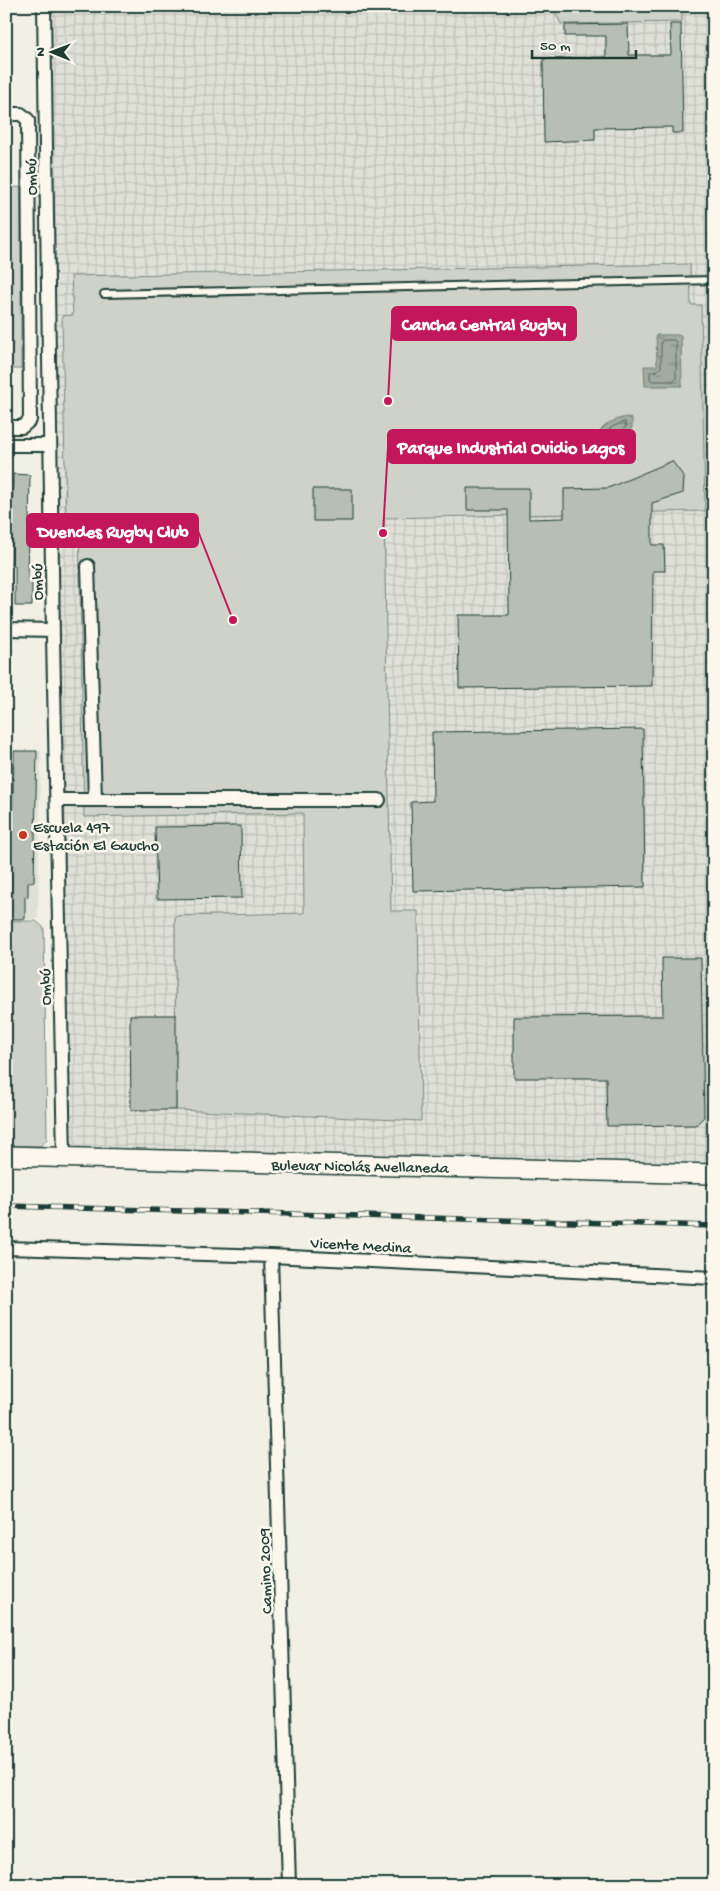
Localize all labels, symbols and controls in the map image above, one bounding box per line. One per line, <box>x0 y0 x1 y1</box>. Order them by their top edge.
north arrow <box>28 28 78 78</box>
scale bar <box>532 28 636 60</box>
text: 50 m <box>540 38 571 56</box>
text: N <box>33 47 50 57</box>
street label: Ombú <box>24 158 43 196</box>
callout: Cancha Central Rugby <box>392 307 576 340</box>
text: Cancha Central Rugby <box>401 316 566 337</box>
callout: Parque Industrial Ovidio Lagos <box>388 430 635 463</box>
text: Parque Industrial Ovidio Lagos <box>397 439 626 460</box>
callout: Duendes Rugby Club <box>27 514 198 547</box>
text: Duendes Rugby Club <box>35 523 189 544</box>
street label: Ombú <box>30 563 49 601</box>
place label: Escuela 497 Estación El Gaucho <box>33 820 159 857</box>
marker: Escuela 497 Estación El Gaucho <box>17 829 29 841</box>
street label: Ombú <box>38 968 57 1006</box>
street label: Bulevar Nicolás Avellaneda <box>270 1157 450 1180</box>
street label: Vicente Medina <box>309 1235 413 1260</box>
street label: Camino 2009 <box>257 1528 278 1614</box>

